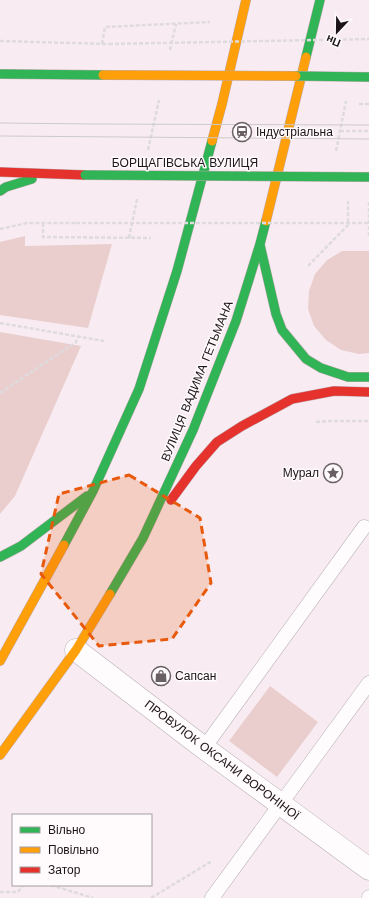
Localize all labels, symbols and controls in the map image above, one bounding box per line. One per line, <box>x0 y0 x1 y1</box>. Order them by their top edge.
north arrow <box>317 12 357 52</box>
text: Пн <box>324 32 343 50</box>
station icon: Індустріальна <box>231 121 253 143</box>
place label: Індустріальна <box>256 125 333 139</box>
street label: БОРЩАГІВСЬКА ВУЛИЦЯ <box>112 156 258 170</box>
street label: ВУЛИЦЯ ВАДИМА ГЕТЬМАНА <box>158 299 236 463</box>
place icon: Мурал <box>322 462 344 484</box>
place label: Мурал <box>283 466 319 480</box>
shop icon: Сапсан <box>150 665 172 687</box>
place label: Сапсан <box>175 669 216 683</box>
street label: ПРОВУЛОК ОКСАНИ ВОРОНІНОЇ <box>142 697 303 823</box>
legend <box>12 814 152 886</box>
text: Вільно <box>48 823 86 837</box>
text: Повільно <box>48 843 99 857</box>
text: Затор <box>48 863 81 877</box>

